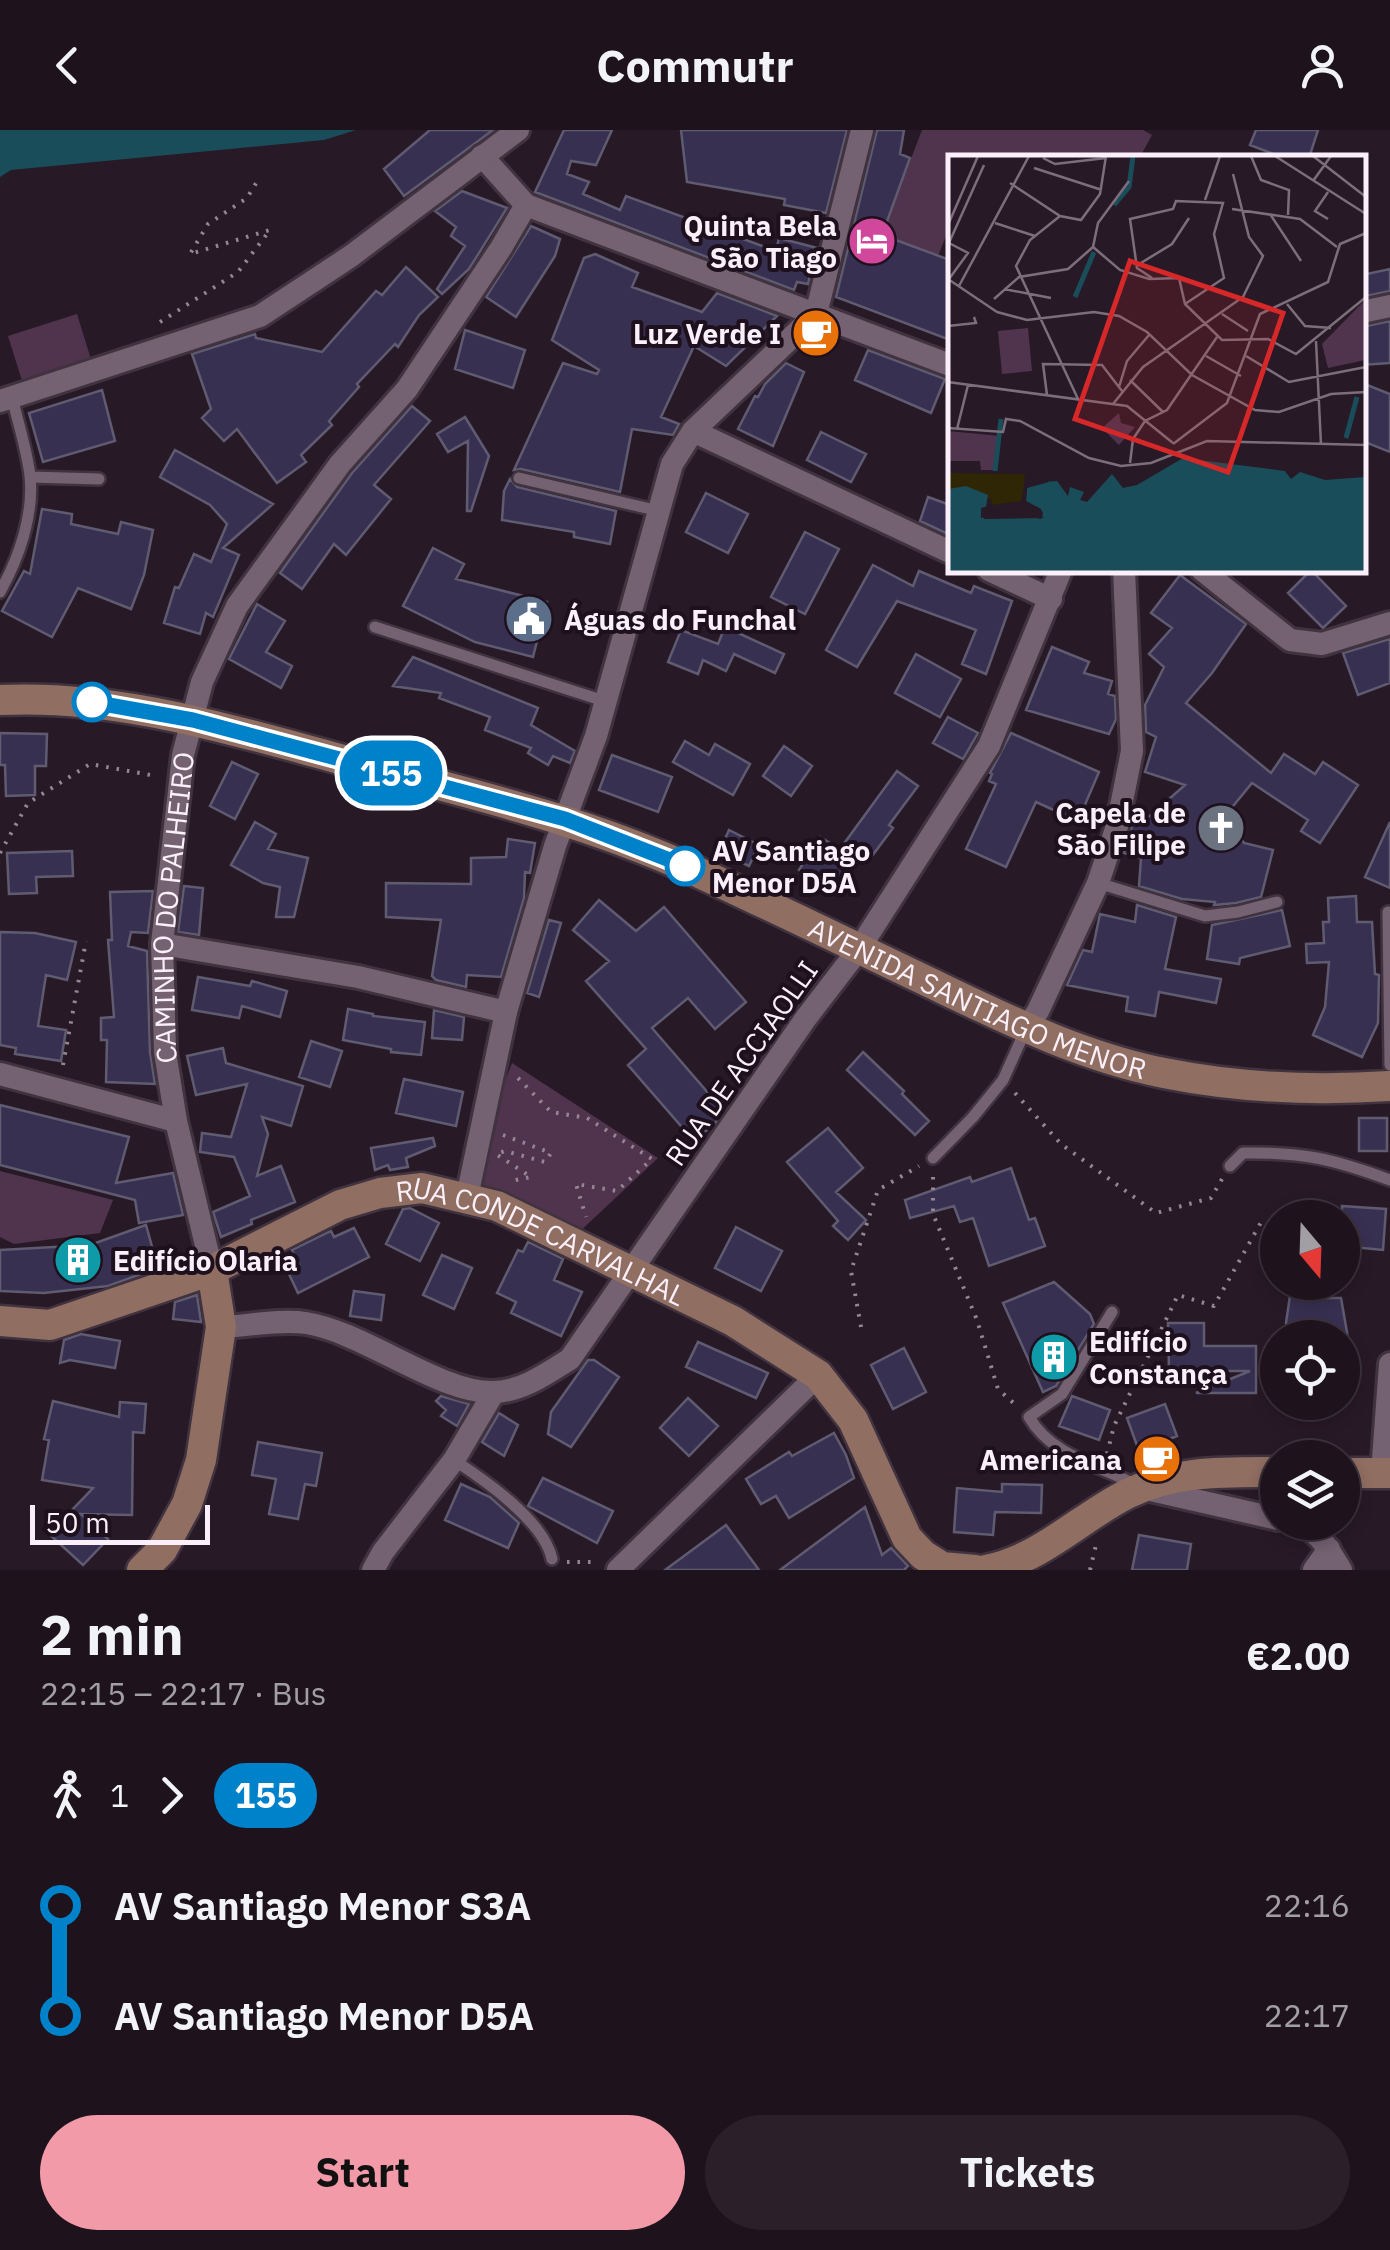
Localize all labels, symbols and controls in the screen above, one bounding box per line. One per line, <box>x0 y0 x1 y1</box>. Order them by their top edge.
text: Commutr <box>596 36 794 94</box>
icon: back <box>40 38 95 93</box>
icon: person <box>1295 38 1350 93</box>
inset map <box>948 155 1365 572</box>
place label: Quinta Bela São Tiago <box>684 207 837 276</box>
hotel icon: Quinta Bela São Tiago <box>846 215 898 267</box>
cafe icon: Luz Verde I <box>790 307 842 359</box>
place label: Luz Verde I <box>633 315 781 352</box>
public building icon: Águas do Funchal <box>503 593 555 645</box>
place label: Águas do Funchal <box>564 601 796 638</box>
unlabelled marker <box>73 683 111 721</box>
line badge: 155 <box>334 740 448 806</box>
street label: CAMINHO DO PALHEIRO <box>143 750 202 1066</box>
text: 155 <box>359 750 423 796</box>
place label: Capela de São Filipe <box>1055 794 1186 863</box>
church icon: Capela de São Filipe <box>1195 802 1247 854</box>
place label: AV Santiago Menor D5A <box>712 832 870 901</box>
marker: AV Santiago Menor D5A <box>666 847 704 885</box>
street label: AVENIDA SANTIAGO MENOR <box>803 909 1151 1087</box>
street label: RUA DE ACCIAOLLI <box>656 953 826 1173</box>
street label: RUA CONDE CARVALHAL <box>393 1168 692 1314</box>
north arrow <box>1260 1200 1360 1300</box>
map controls <box>1260 1200 1360 1540</box>
building icon: Edifício Olaria <box>52 1234 104 1286</box>
place label: Edifício Olaria <box>113 1242 298 1279</box>
button: locate <box>1260 1320 1360 1420</box>
place label: Edifício Constança <box>1089 1323 1227 1392</box>
building icon: Edifício Constança <box>1028 1331 1080 1383</box>
cafe icon: Americana <box>1131 1433 1183 1485</box>
button: layers <box>1260 1440 1360 1540</box>
place label: Americana <box>980 1441 1122 1478</box>
scale bar <box>30 1500 210 1544</box>
text: 50 m <box>45 1504 110 1541</box>
text: 2 min <box>40 1599 184 1670</box>
text: €2.00 <box>1246 1631 1350 1680</box>
text: 22:15 – 22:17 · Bus <box>40 1672 326 1714</box>
icon: walk <box>40 1768 95 1823</box>
icon: forward <box>144 1768 199 1823</box>
text: 155 <box>234 1772 297 1818</box>
text: 1 <box>110 1774 129 1816</box>
text: AV Santiago Menor S3A <box>114 1881 531 1930</box>
text: 22:16 <box>1264 1884 1350 1926</box>
text: AV Santiago Menor D5A <box>114 1991 534 2040</box>
text: 22:17 <box>1264 1994 1350 2036</box>
button: Start <box>40 2115 685 2230</box>
button: Tickets <box>705 2115 1350 2230</box>

